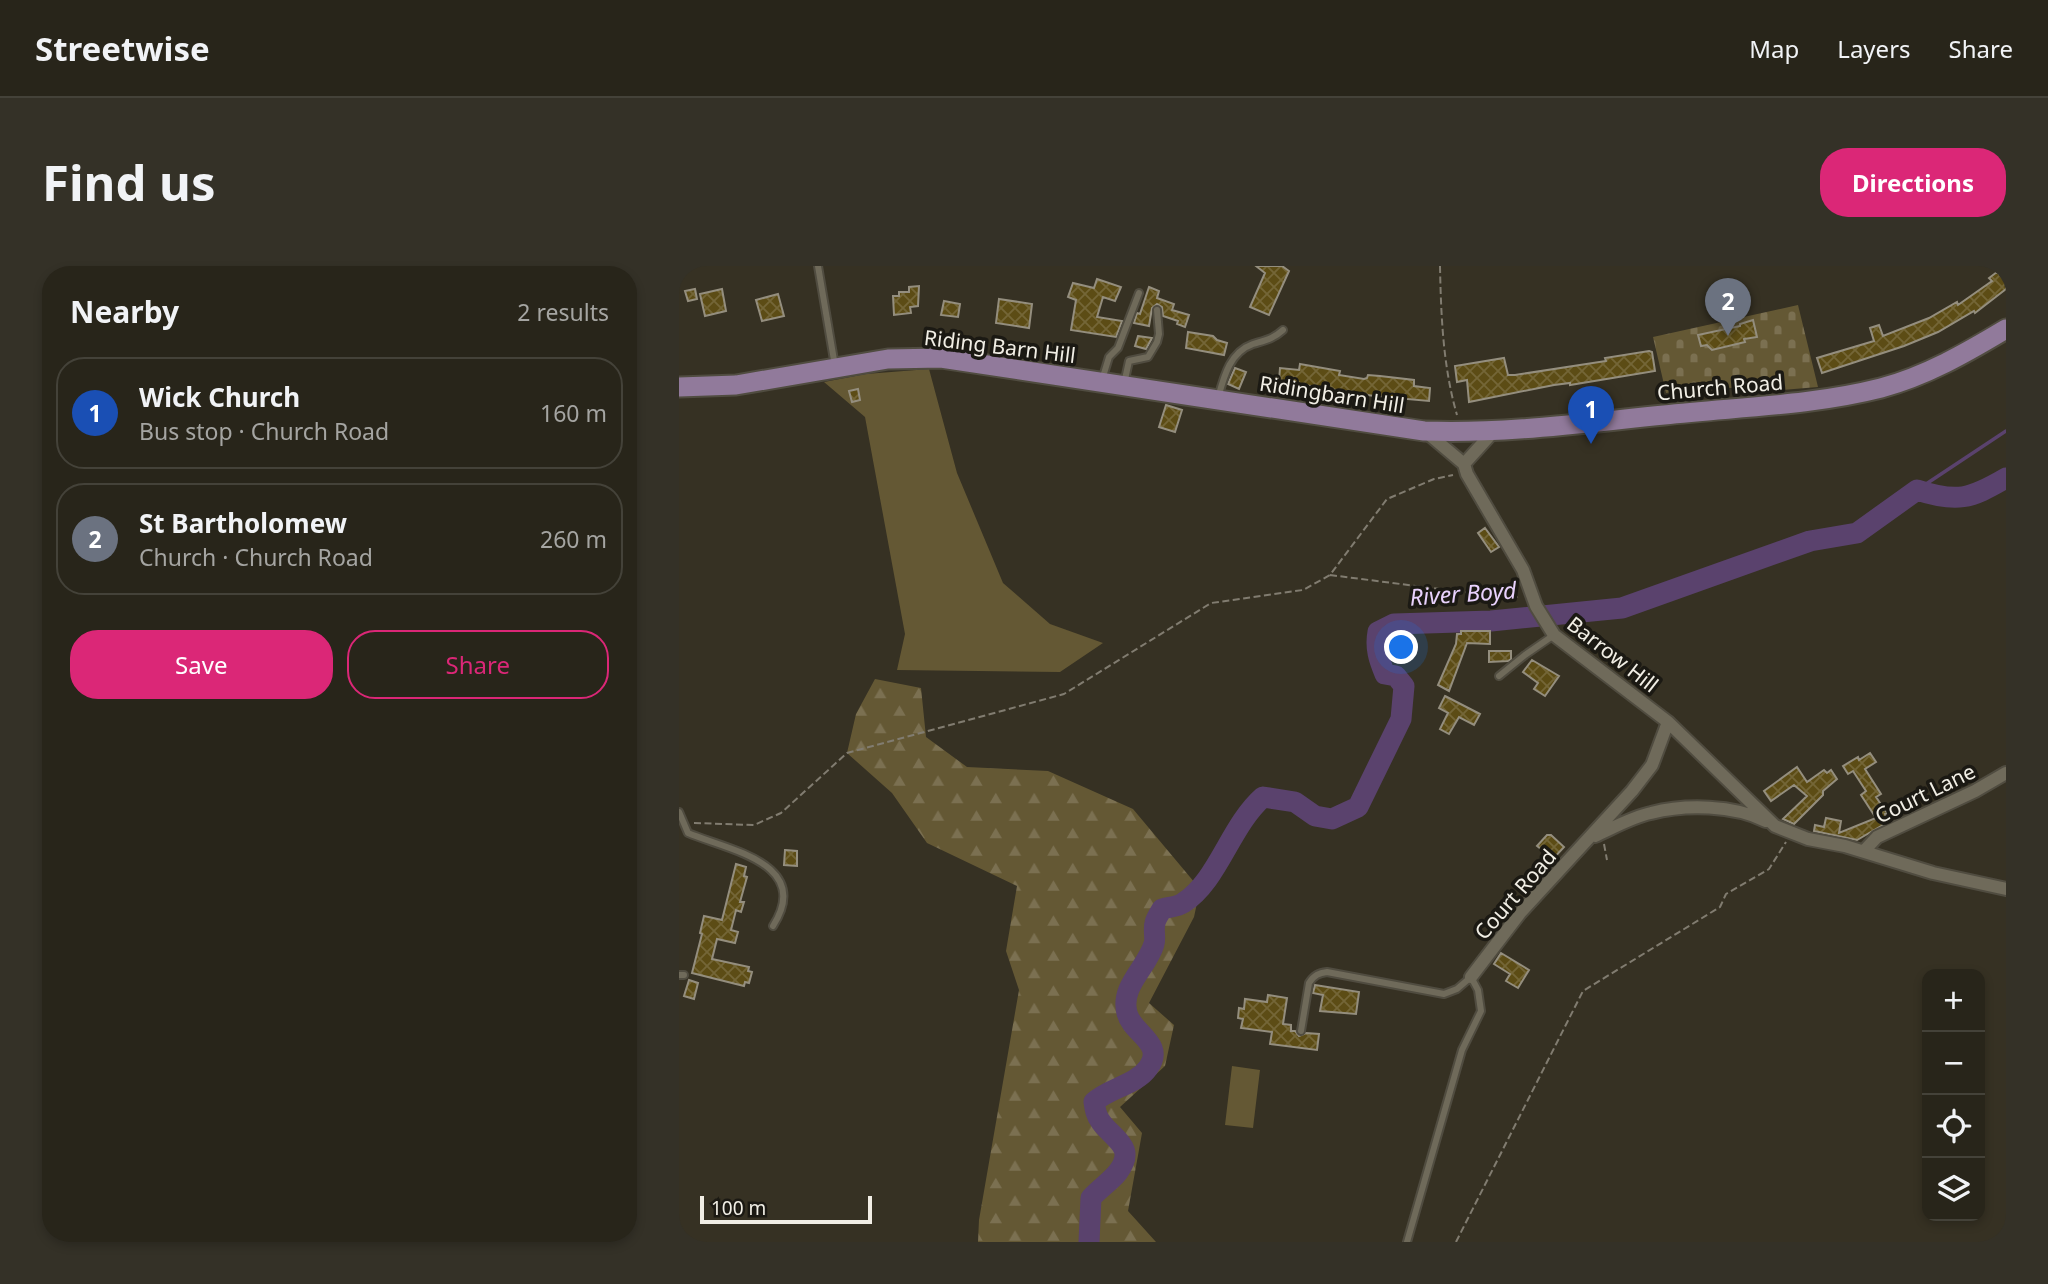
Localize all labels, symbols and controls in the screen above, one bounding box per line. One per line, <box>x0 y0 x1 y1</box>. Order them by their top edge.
text: Streetwise <box>35 26 210 71</box>
text: Map <box>1749 32 1799 65</box>
text: Layers <box>1837 32 1911 65</box>
text: Share <box>1949 32 2013 65</box>
button: Directions <box>1820 148 2006 217</box>
text: Find us <box>42 149 216 215</box>
pin: 2 <box>1705 278 1751 336</box>
text: Nearby <box>70 291 179 332</box>
text: 2 results <box>517 296 609 328</box>
street label: Riding Barn Hill <box>923 323 1077 369</box>
street label: Church Road <box>1656 368 1784 406</box>
street label: Ridingbarn Hill <box>1258 369 1406 419</box>
text: Wick Church <box>139 379 300 415</box>
pin: 1 <box>1568 386 1614 444</box>
text: 1 <box>88 397 102 429</box>
text: 160 m <box>540 397 607 429</box>
text: Bus stop · Church Road <box>139 415 389 447</box>
text: St Bartholomew <box>139 505 347 541</box>
text: 2 <box>88 523 102 555</box>
text: 260 m <box>540 523 607 555</box>
text: Church · Church Road <box>139 541 373 573</box>
water label: River Boyd <box>1409 573 1518 613</box>
street label: Barrow Hill <box>1562 610 1664 698</box>
button: Save <box>70 630 333 699</box>
button: Share <box>347 630 609 699</box>
your location <box>1384 630 1418 664</box>
street label: Court Lane <box>1870 757 1980 829</box>
street label: Court Road <box>1468 843 1562 945</box>
map controls <box>1922 969 1985 1221</box>
button: + <box>1922 969 1985 1032</box>
button: − <box>1922 1032 1985 1095</box>
button: locate <box>1922 1095 1985 1158</box>
button: layers <box>1922 1158 1985 1221</box>
scale bar <box>700 1193 871 1225</box>
text: 100 m <box>711 1195 766 1221</box>

